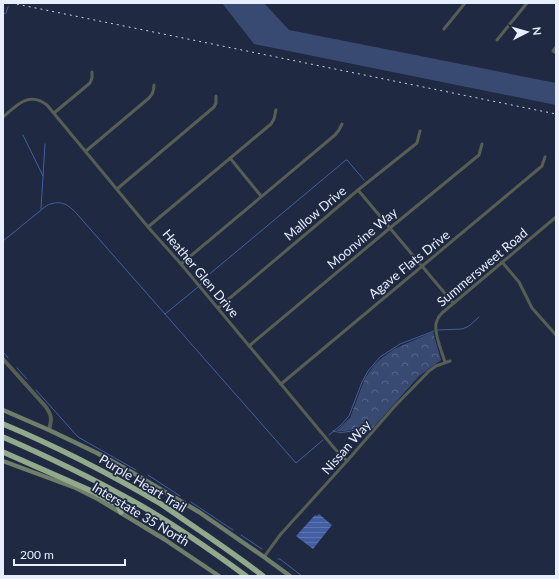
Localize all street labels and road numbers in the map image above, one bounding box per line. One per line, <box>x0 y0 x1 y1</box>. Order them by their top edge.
street label: Mallow Drive <box>281 182 349 244</box>
street label: Moonvine Way <box>324 204 401 272</box>
street label: Summersweet Road <box>433 224 531 310</box>
street label: Heather Glen Drive <box>159 226 243 321</box>
street label: Agave Flats Drive <box>365 226 453 302</box>
street label: Nissan Way <box>318 416 374 477</box>
street label: Purple Heart Trail <box>96 451 190 515</box>
street label: Interstate 35 North <box>90 479 192 549</box>

